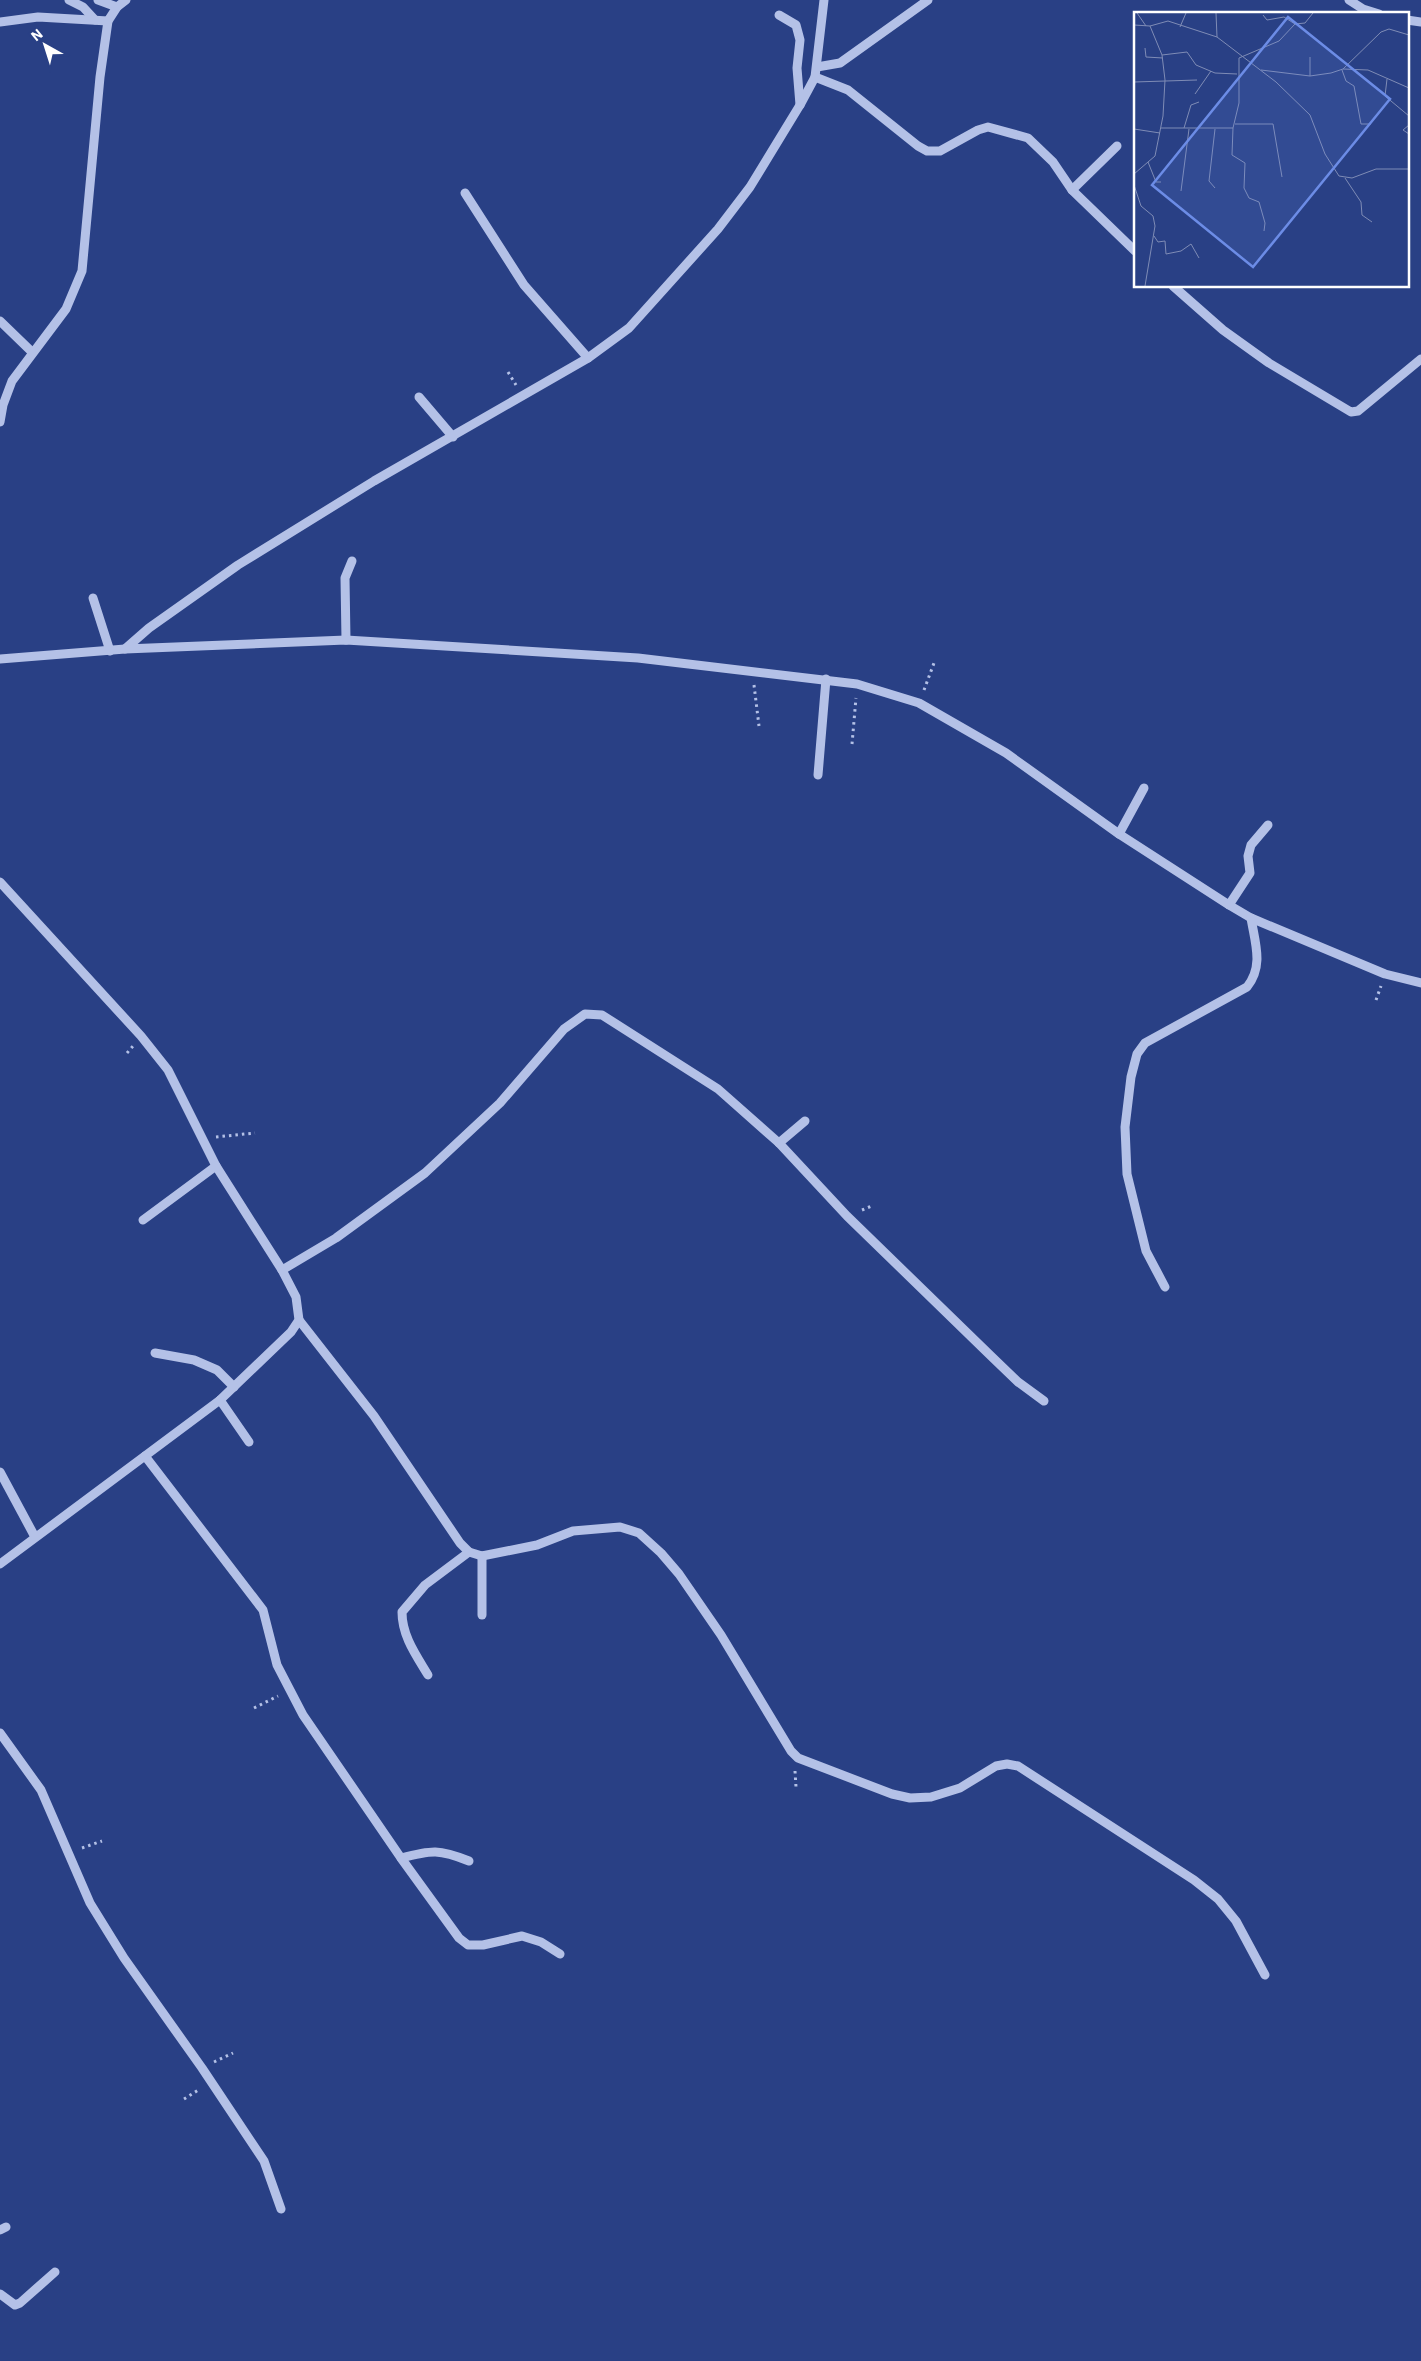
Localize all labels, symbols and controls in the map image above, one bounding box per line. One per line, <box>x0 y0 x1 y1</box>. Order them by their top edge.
inset map <box>1134 12 1408 288</box>
north arrow <box>20 20 70 70</box>
text: N <box>27 25 46 45</box>

